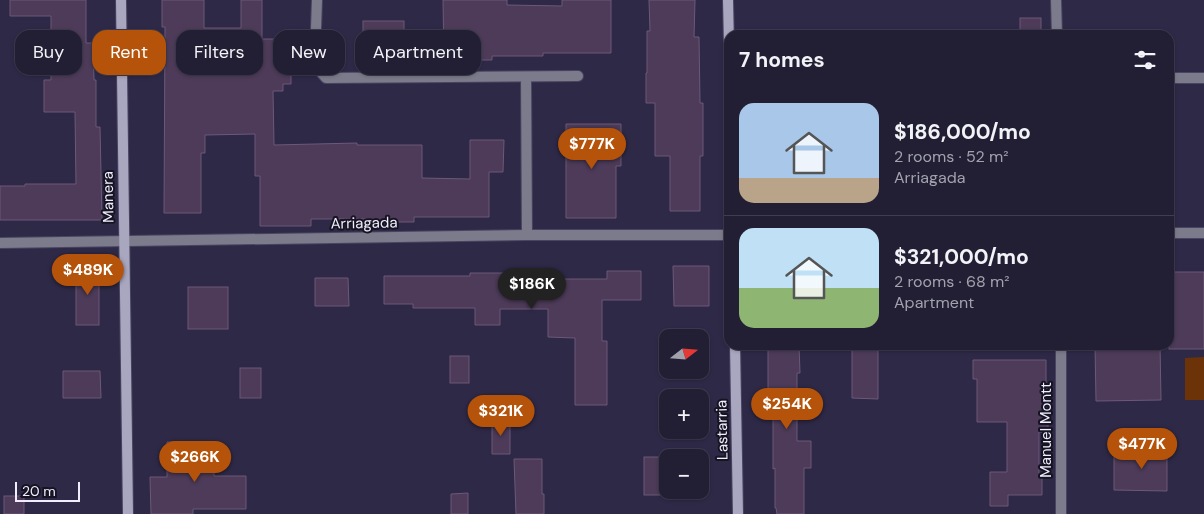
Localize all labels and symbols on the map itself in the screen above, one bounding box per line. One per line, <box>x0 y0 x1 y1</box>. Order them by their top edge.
pin: $777K <box>557 128 627 170</box>
street label: Manera <box>98 171 118 223</box>
street label: Arriagada <box>330 212 398 234</box>
pin: $489K <box>53 254 123 296</box>
pin: $186K <box>497 268 567 310</box>
north arrow <box>659 329 709 379</box>
street label: Manuel Montt <box>1036 382 1056 478</box>
pin: $254K <box>752 388 822 430</box>
pin: $321K <box>466 394 536 437</box>
street label: Lastarria <box>711 400 733 460</box>
pin: $477K <box>1107 428 1177 470</box>
pin: $266K <box>160 440 230 483</box>
scale bar <box>15 479 80 502</box>

